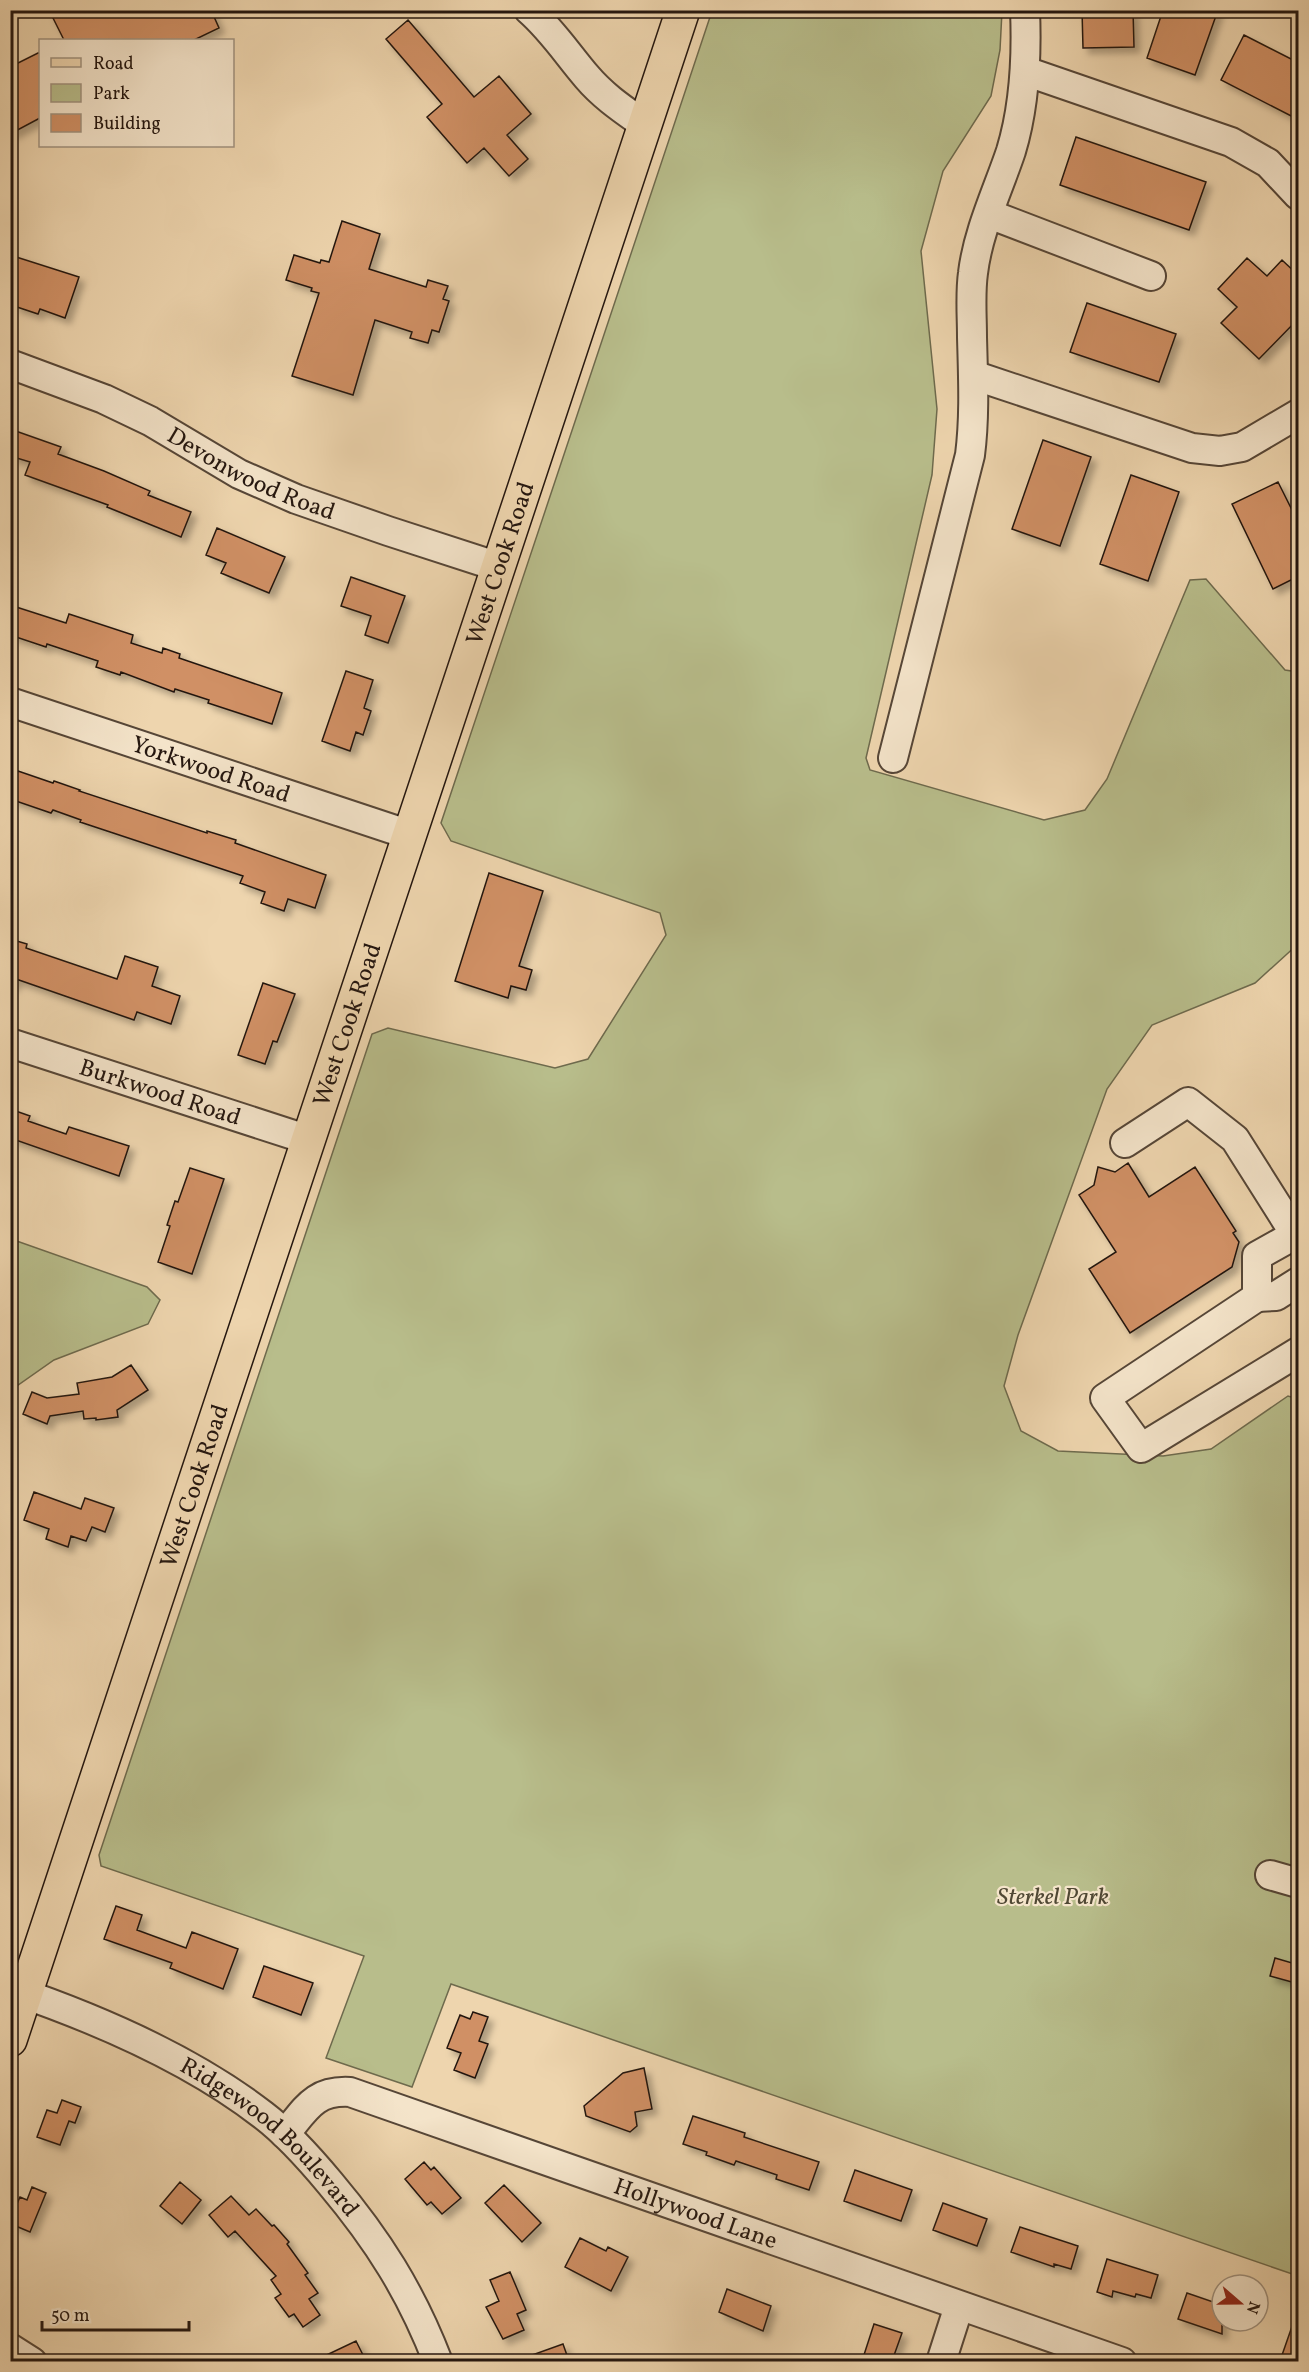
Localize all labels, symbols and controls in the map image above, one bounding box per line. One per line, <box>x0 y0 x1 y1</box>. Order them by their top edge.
legend <box>39 39 234 147</box>
text: Road <box>93 52 134 77</box>
text: Park <box>93 82 130 107</box>
text: Building <box>93 112 161 137</box>
street label: Devonwood Road <box>160 420 339 530</box>
street label: West Cook Road <box>459 478 544 650</box>
street label: Yorkwood Road <box>127 729 294 813</box>
street label: West Cook Road <box>306 939 392 1111</box>
street label: Burkwood Road <box>74 1052 245 1136</box>
street label: West Cook Road <box>153 1400 239 1572</box>
park label: Sterkel Park <box>997 1881 1109 1915</box>
street label: Ridgewood Boulevard <box>173 2050 366 2225</box>
street label: Hollywood Lane <box>608 2170 781 2259</box>
north arrow <box>1210 2273 1270 2333</box>
scale bar <box>42 2294 189 2332</box>
text: N <box>1240 2298 1265 2317</box>
text: 50 m <box>51 2304 90 2329</box>

